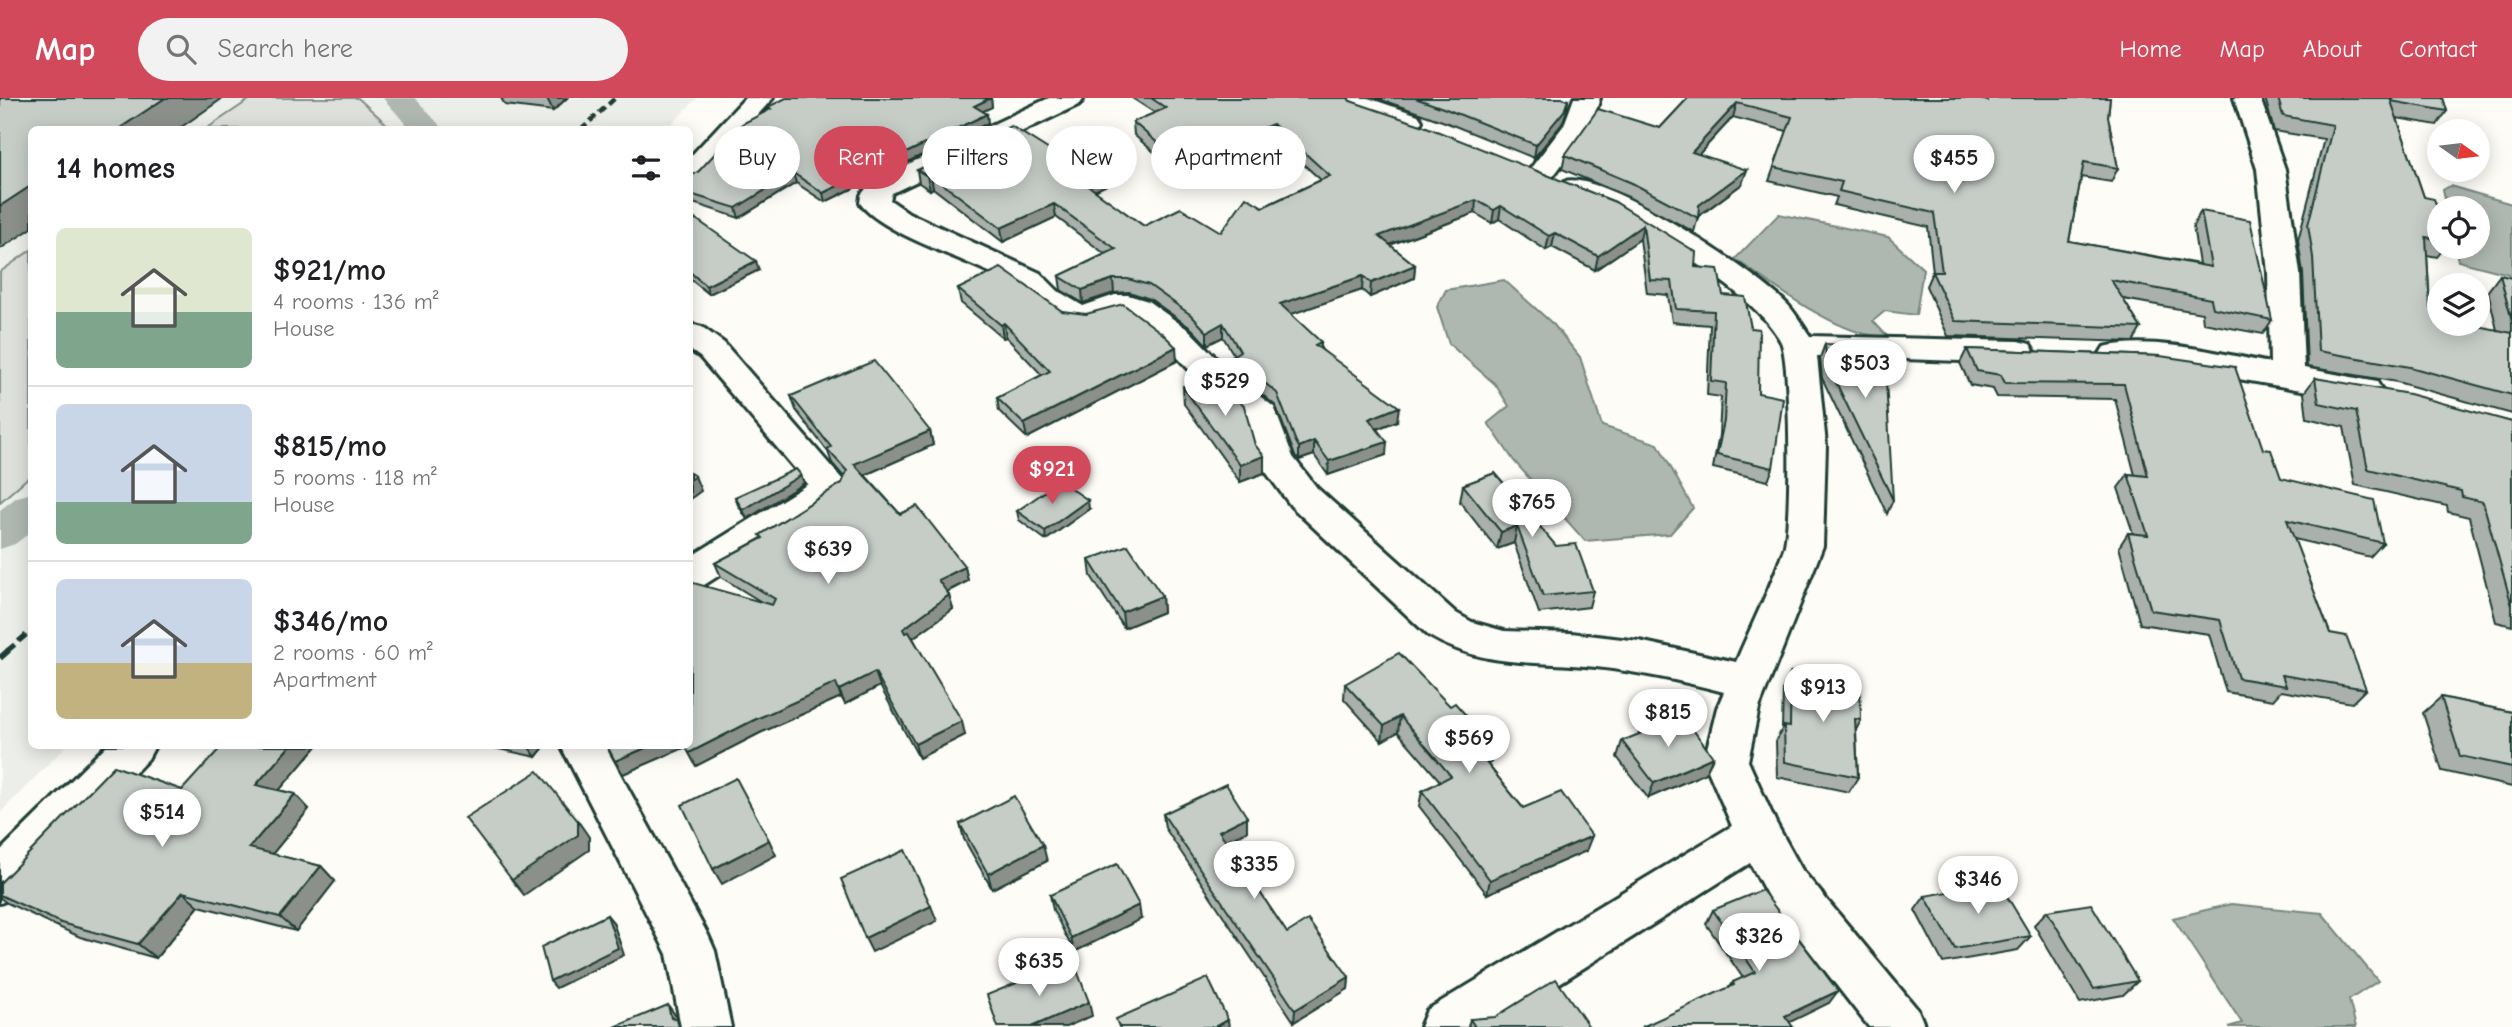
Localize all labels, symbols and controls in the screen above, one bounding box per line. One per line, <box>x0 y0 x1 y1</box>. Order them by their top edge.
search box <box>138 18 628 81</box>
text: Map <box>35 30 96 68</box>
icon: search <box>162 30 200 68</box>
text: Search here <box>218 34 353 64</box>
text: Home <box>2120 35 2181 63</box>
text: Map <box>2219 35 2265 63</box>
text: About <box>2303 35 2361 63</box>
text: Contact <box>2399 35 2477 63</box>
north arrow <box>2427 119 2490 182</box>
map controls <box>2427 119 2490 336</box>
chip: Buy <box>714 126 800 189</box>
chip: Rent <box>814 126 908 189</box>
chip: Filters <box>922 126 1032 189</box>
chip: New <box>1046 126 1137 189</box>
chip: Apartment <box>1151 126 1306 189</box>
pin: $455 <box>1913 136 1995 195</box>
text: $455 <box>1929 144 1979 171</box>
icon: filters <box>627 149 665 187</box>
text: 14 homes <box>56 151 175 186</box>
button: locate <box>2427 196 2490 259</box>
text: $921/mo <box>273 253 386 288</box>
icon: home <box>112 256 196 340</box>
button: layers <box>2427 273 2490 336</box>
text: 4 rooms · 136 m² <box>273 288 439 315</box>
text: House <box>273 315 335 342</box>
pin: $503 <box>1824 341 1906 400</box>
text: $503 <box>1840 349 1890 376</box>
pin: $529 <box>1184 358 1266 418</box>
text: $529 <box>1200 367 1250 394</box>
text: $815/mo <box>273 429 387 464</box>
icon: home <box>112 432 196 516</box>
pin: $921 <box>1011 446 1093 506</box>
text: $921 <box>1029 455 1075 482</box>
text: 5 rooms · 118 m² <box>273 464 437 491</box>
pin: $765 <box>1491 480 1573 539</box>
text: $765 <box>1508 488 1556 515</box>
text: House <box>273 491 335 518</box>
pin: $639 <box>787 526 869 586</box>
text: $639 <box>803 535 853 562</box>
text: $346/mo <box>273 604 388 639</box>
icon: home <box>112 607 196 691</box>
text: 2 rooms · 60 m² <box>273 639 433 666</box>
pin: $913 <box>1782 664 1864 724</box>
text: Apartment <box>273 666 376 693</box>
text: $913 <box>1800 673 1846 700</box>
pin: $815 <box>1627 690 1709 749</box>
text: $815 <box>1645 698 1691 725</box>
pin: $569 <box>1428 716 1510 775</box>
text: $569 <box>1444 724 1494 751</box>
pin: $514 <box>121 790 203 849</box>
text: $514 <box>139 798 185 825</box>
pin: $335 <box>1213 842 1295 901</box>
text: $335 <box>1230 850 1278 877</box>
pin: $346 <box>1937 856 2019 916</box>
text: $346 <box>1954 865 2002 892</box>
pin: $326 <box>1718 914 1800 973</box>
text: $326 <box>1735 922 1783 949</box>
pin: $635 <box>998 939 1080 998</box>
text: $635 <box>1014 947 1064 974</box>

